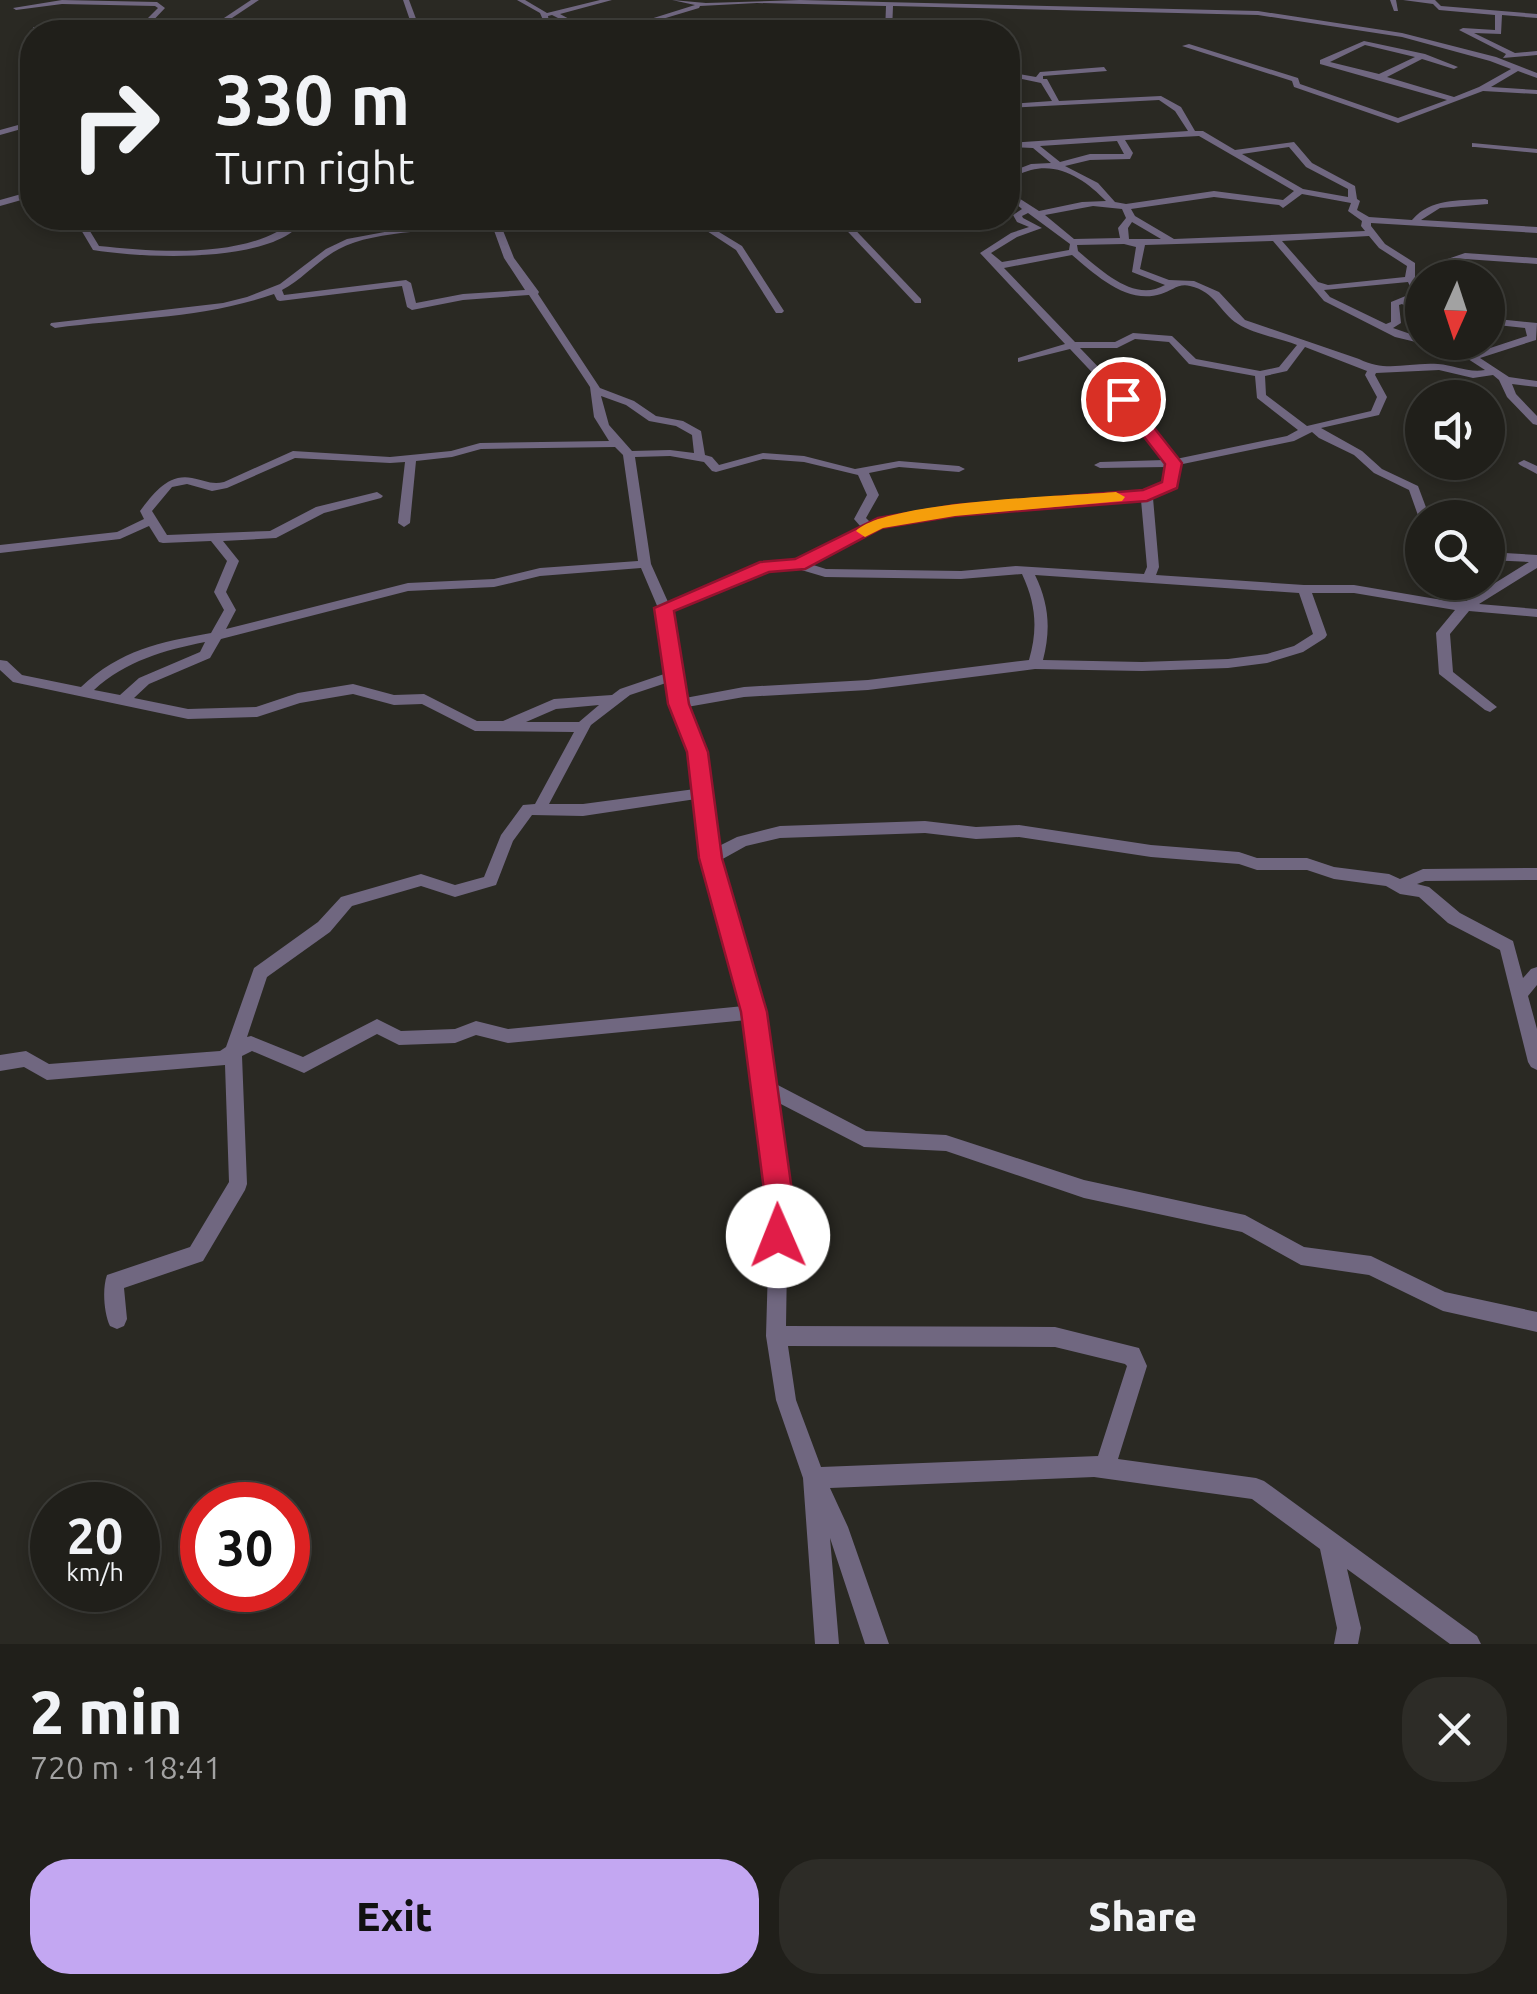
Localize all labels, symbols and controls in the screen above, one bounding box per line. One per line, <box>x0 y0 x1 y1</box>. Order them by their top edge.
icon: right <box>50 60 180 190</box>
text: 330 m <box>215 60 410 138</box>
text: Turn right <box>215 142 415 193</box>
north arrow <box>1405 260 1505 360</box>
map controls <box>1405 260 1505 600</box>
pin <box>1081 357 1166 442</box>
icon: arrive <box>1096 372 1151 427</box>
button: sound <box>1405 380 1505 480</box>
button: search <box>1405 500 1505 600</box>
position arrow <box>726 1184 830 1288</box>
speed limit sign: 30 <box>180 1482 310 1612</box>
text: 20 <box>67 1507 123 1563</box>
text: km/h <box>66 1558 124 1586</box>
button: close <box>1402 1677 1507 1782</box>
text: 2 min <box>30 1678 183 1745</box>
text: 720 m · 18:41 <box>30 1749 222 1785</box>
button: Exit <box>30 1859 759 1974</box>
button: Share <box>779 1859 1507 1974</box>

